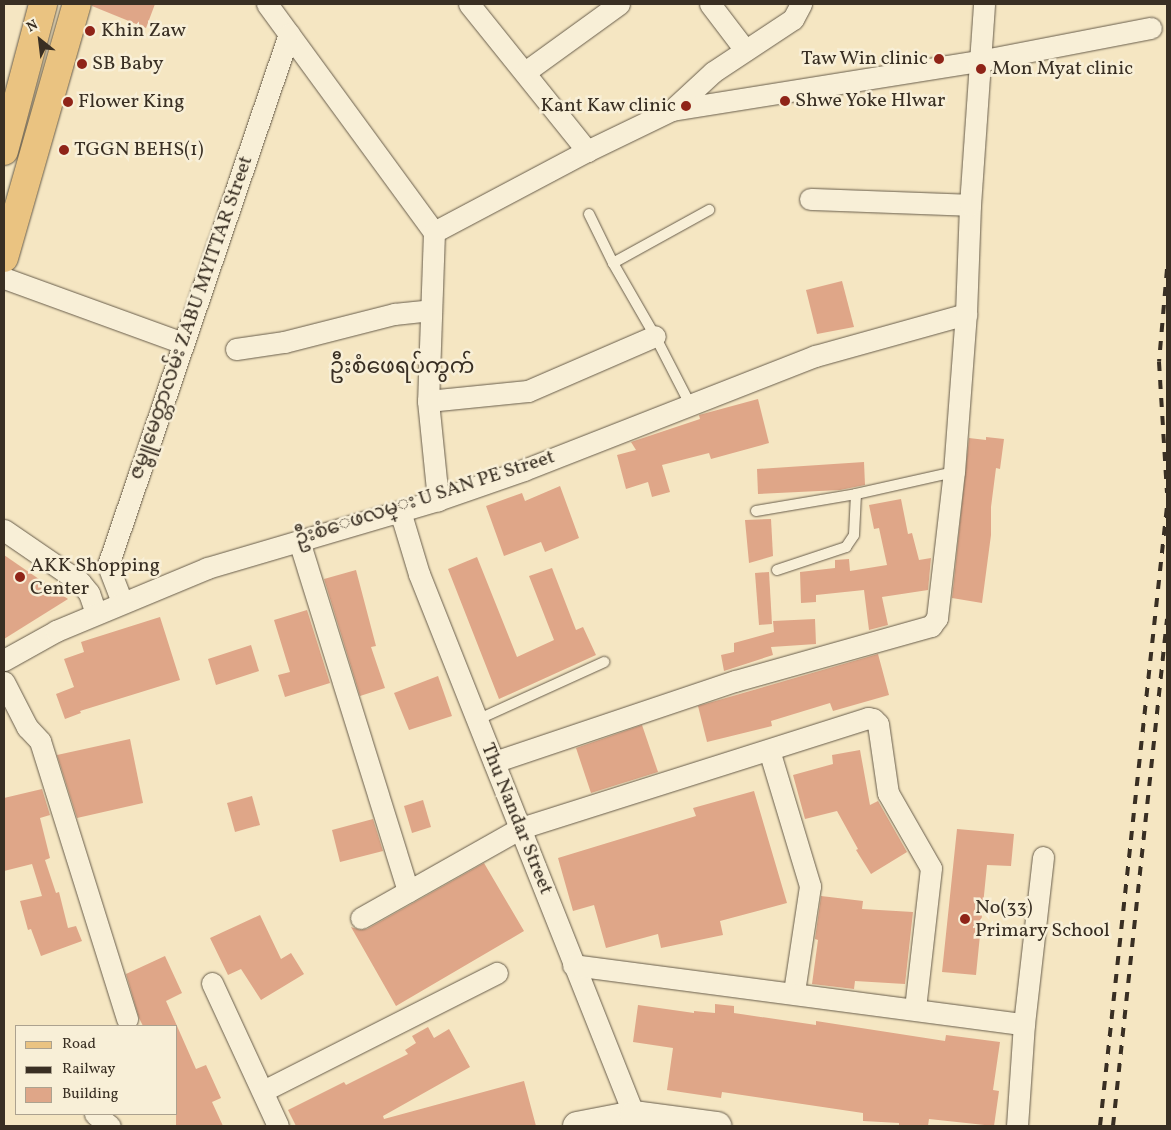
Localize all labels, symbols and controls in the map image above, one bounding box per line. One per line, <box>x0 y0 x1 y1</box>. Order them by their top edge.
north arrow <box>15 15 65 65</box>
text: N <box>23 16 42 37</box>
place label: Khin Zaw <box>101 19 186 43</box>
marker: Khin Zaw <box>83 24 97 38</box>
place label: Taw Win clinic <box>800 47 928 71</box>
place label: SB Baby <box>92 52 163 76</box>
marker: Taw Win clinic <box>932 52 946 66</box>
place label: Mon Myat clinic <box>992 57 1133 81</box>
marker: SB Baby <box>76 58 88 70</box>
marker: Mon Myat clinic <box>974 62 988 76</box>
place label: Shwe Yoke Hlwar <box>795 89 946 113</box>
place label: Flower King <box>78 90 185 114</box>
place label: Kant Kaw clinic <box>540 94 676 118</box>
marker: Shwe Yoke Hlwar <box>779 95 791 107</box>
marker: Flower King <box>62 96 74 108</box>
marker: Kant Kaw clinic <box>680 100 692 112</box>
place label: TGGN BEHS(1) <box>74 138 204 162</box>
marker: TGGN BEHS(1) <box>58 144 70 156</box>
street label: ဇမ္ဗူမေတ္တာလမ်း ZABU MYITTAR Street <box>125 153 259 483</box>
district label: ဦးစံဖေရပ်ကွက် <box>330 355 474 381</box>
street label: ဦးစံေဖလမ္း U SAN PE Street <box>292 446 558 552</box>
place label: AKK Shopping Center <box>30 554 160 601</box>
marker: AKK Shopping Center <box>14 571 26 583</box>
street label: Thu Nandar Street <box>475 740 557 898</box>
place label: No(33) Primary School <box>975 896 1110 943</box>
marker: No(33) Primary School <box>959 913 971 925</box>
legend <box>15 1025 178 1115</box>
text: Road <box>62 1034 96 1055</box>
text: Railway <box>62 1059 115 1080</box>
text: Building <box>62 1084 118 1105</box>

